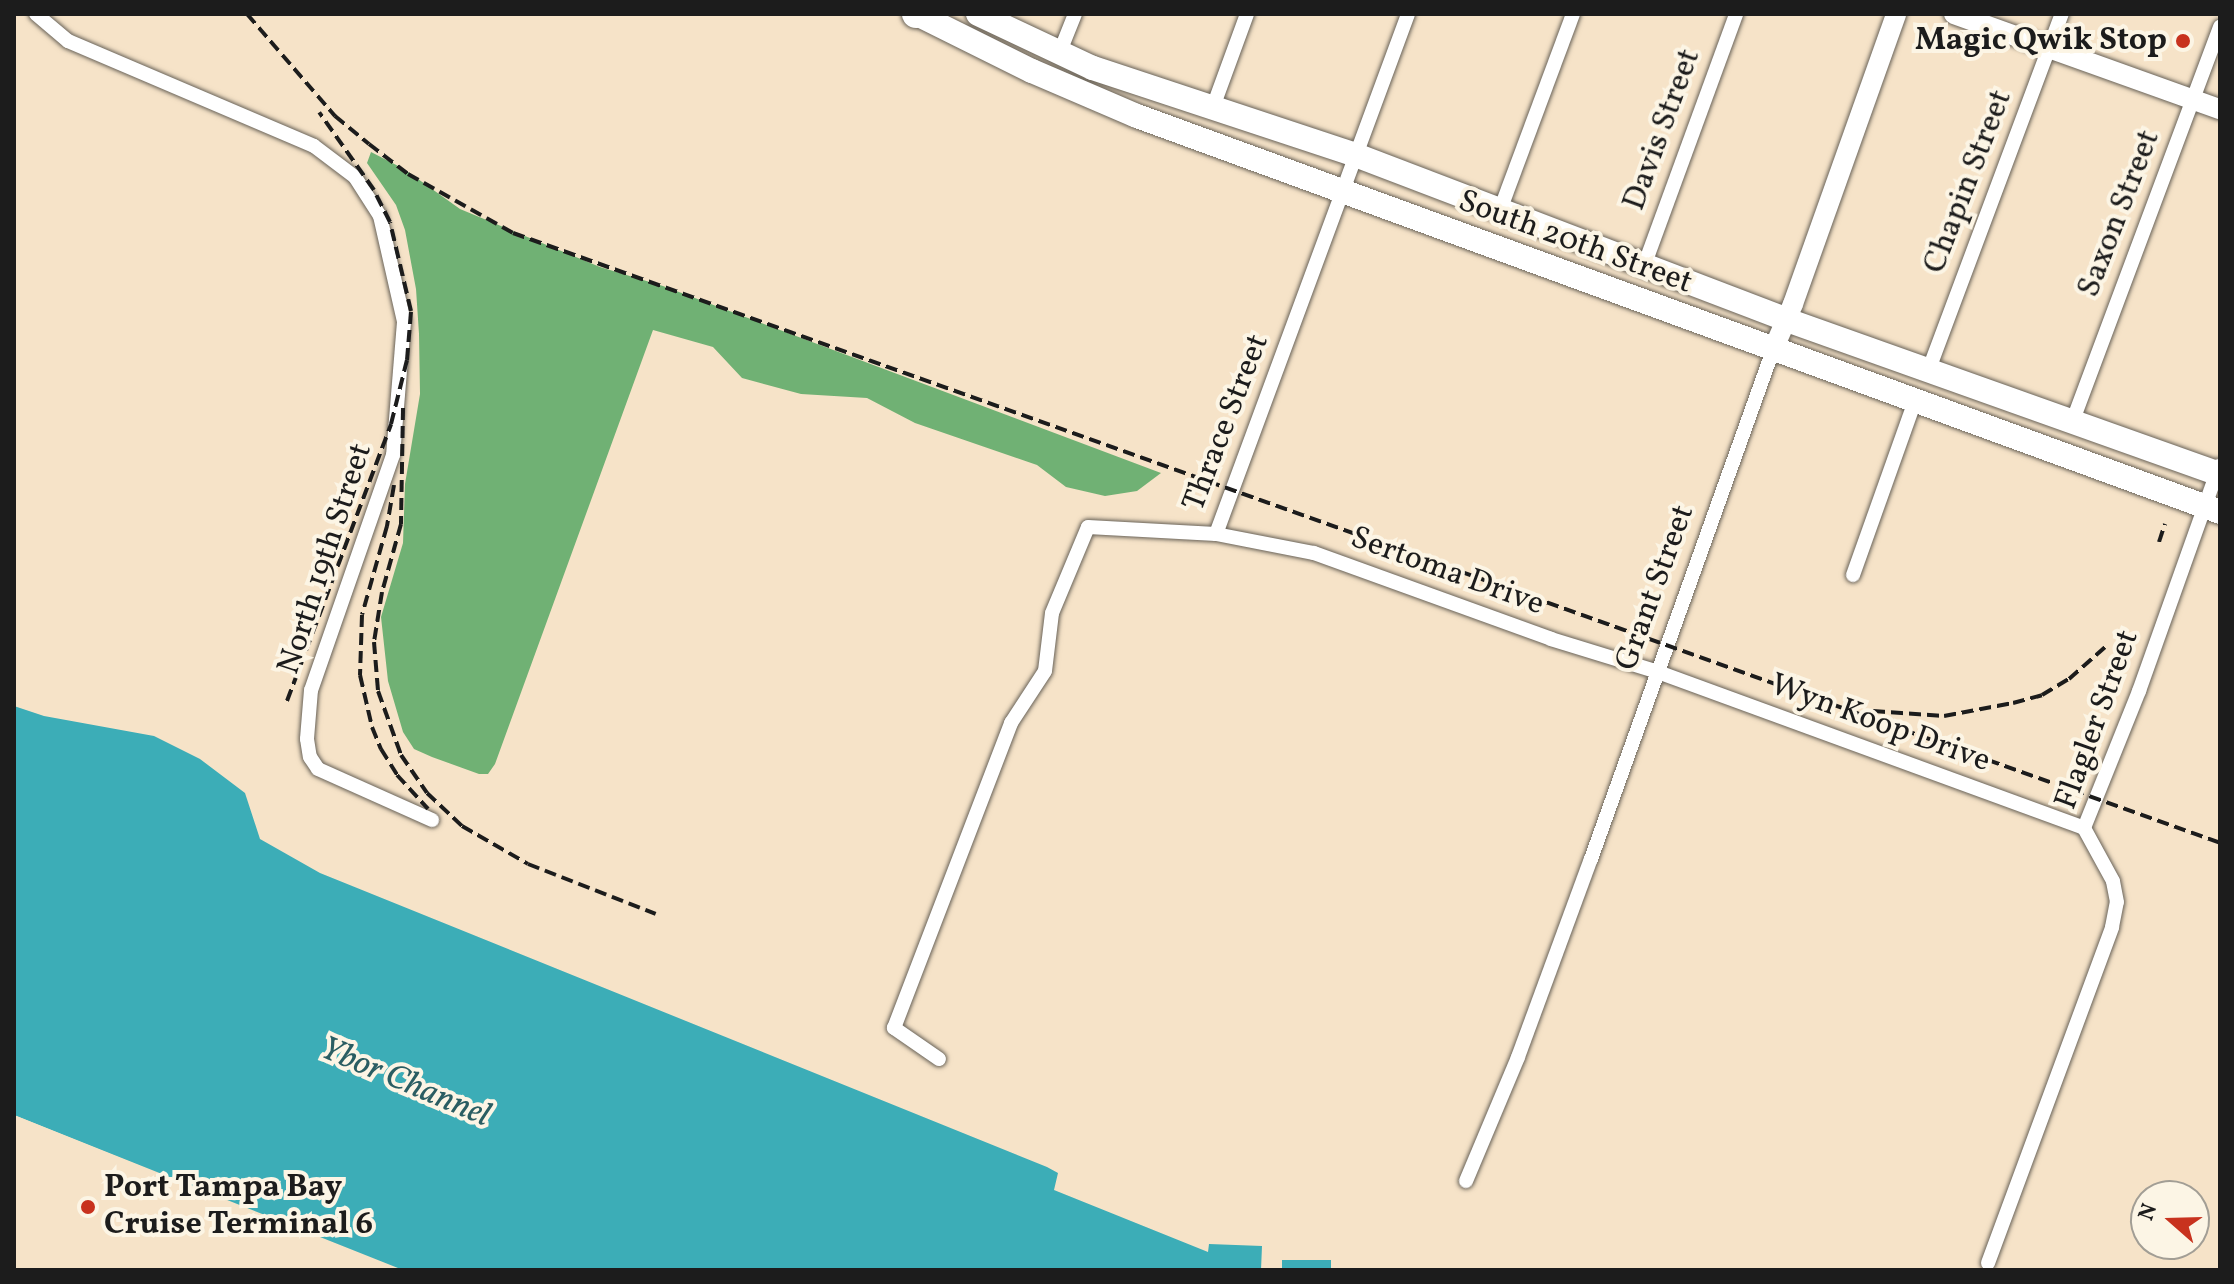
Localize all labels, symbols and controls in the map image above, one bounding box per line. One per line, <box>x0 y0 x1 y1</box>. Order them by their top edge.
place label: Magic Qwik Stop <box>1915 22 2167 60</box>
marker: Magic Qwik Stop <box>2174 32 2192 50</box>
street label: Davis Street <box>1616 44 1710 216</box>
street label: Chapin Street <box>1916 85 2022 279</box>
street label: Saxon Street <box>2071 125 2169 303</box>
street label: South 20th Street <box>1453 183 1697 303</box>
street label: Thrace Street <box>1176 329 1278 517</box>
street label: North 19th Street <box>271 439 381 679</box>
street label: Grant Street <box>1608 500 1704 676</box>
street label: Sertoma Drive <box>1345 519 1549 625</box>
street label: Flagler Street <box>2048 625 2148 815</box>
street label: Wyn Koop Drive <box>1765 666 1995 782</box>
water label: Ybor Channel <box>314 1029 496 1137</box>
place label: Port Tampa Bay Cruise Terminal 6 <box>104 1170 374 1245</box>
north arrow <box>2130 1180 2210 1260</box>
marker: Port Tampa Bay Cruise Terminal 6 <box>79 1198 97 1216</box>
text: N <box>2132 1200 2166 1225</box>

